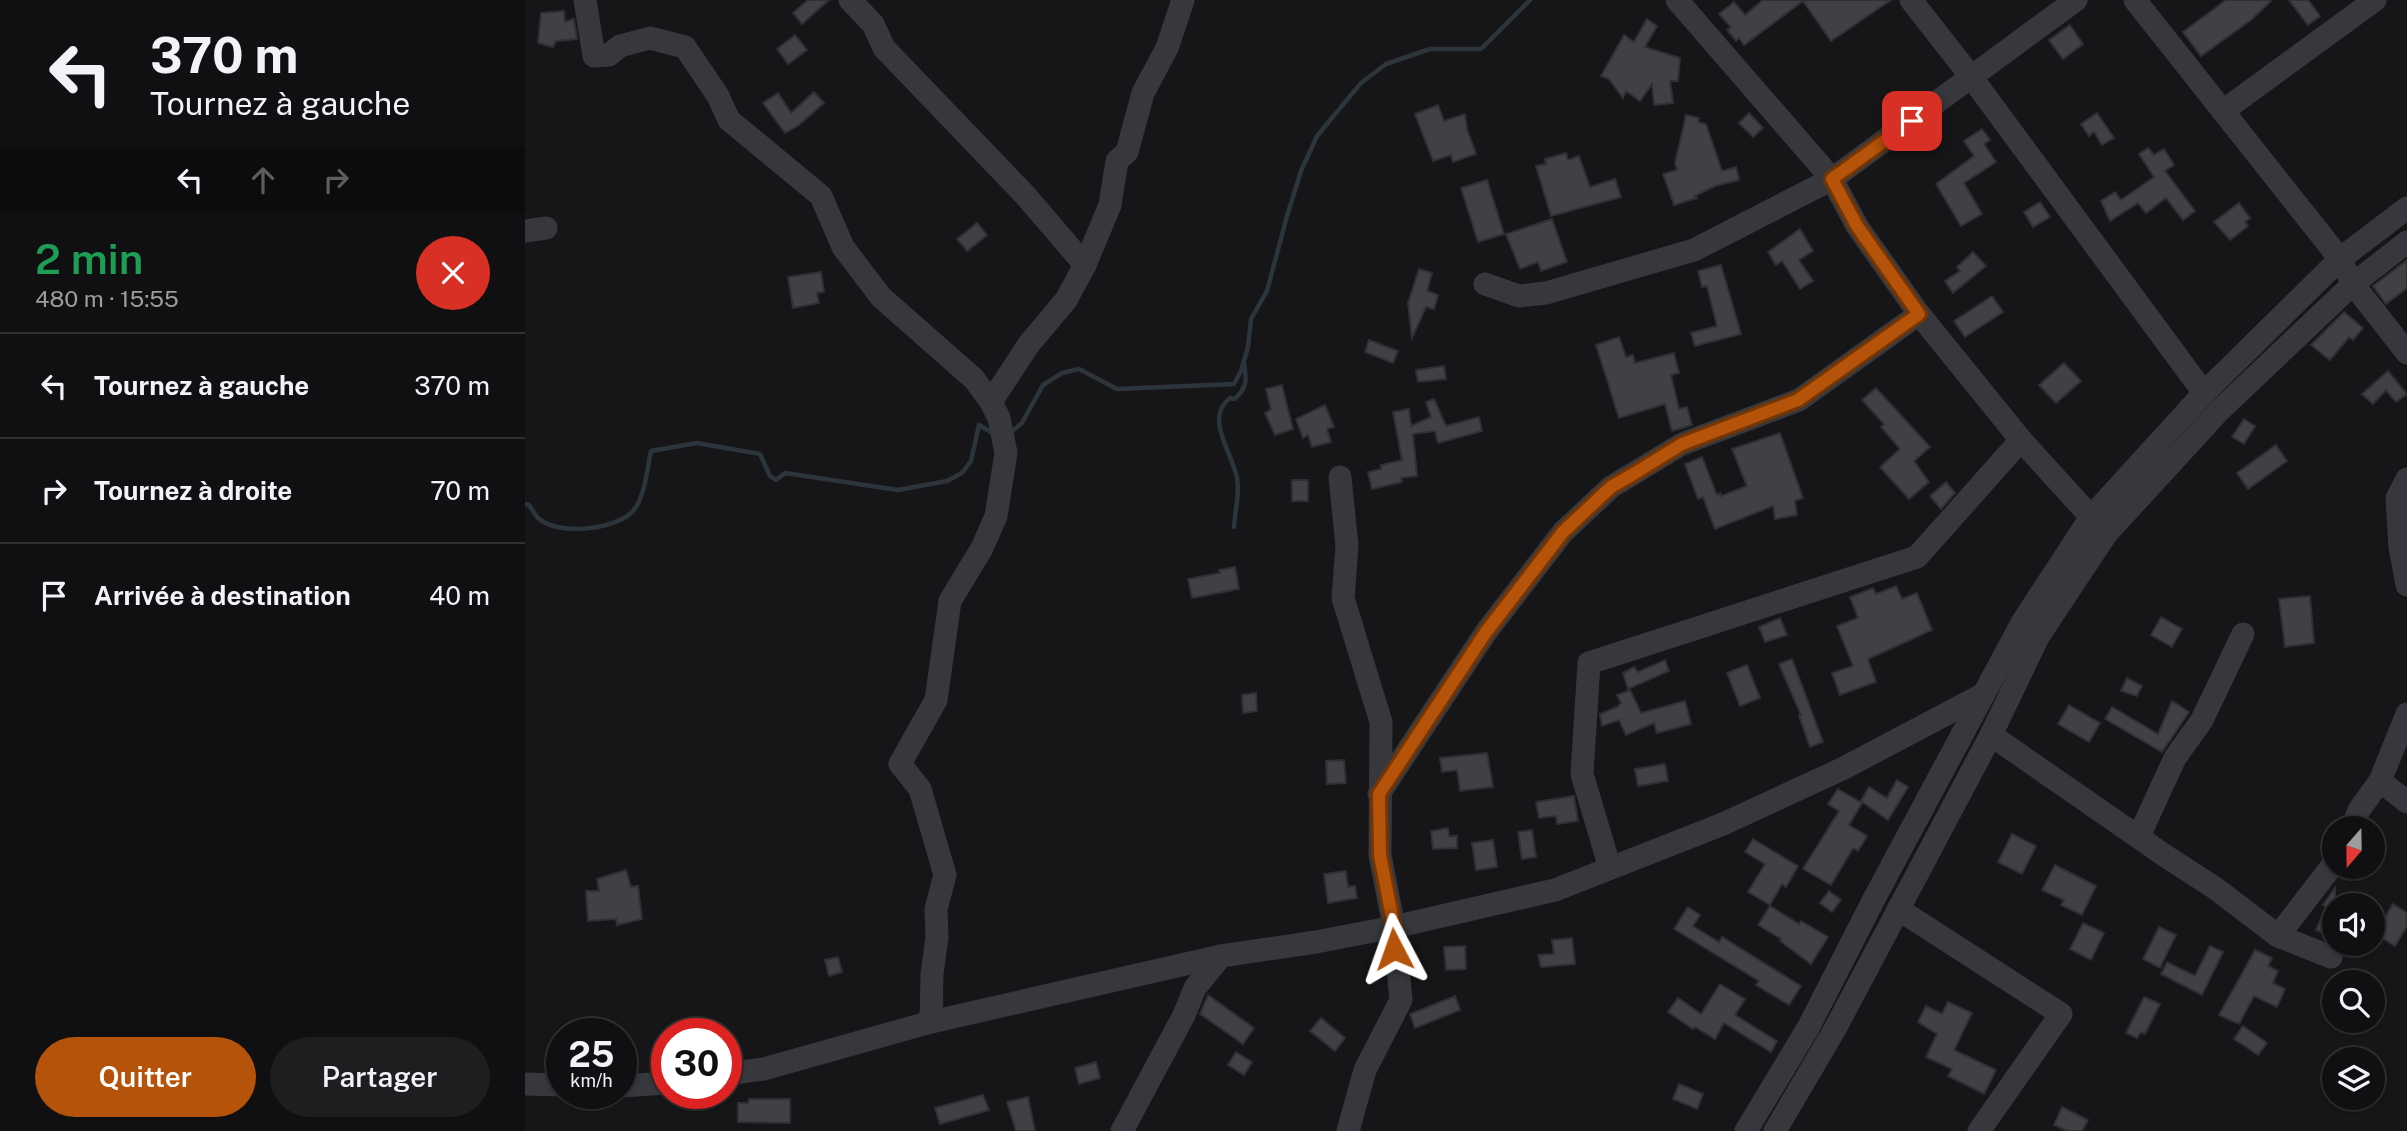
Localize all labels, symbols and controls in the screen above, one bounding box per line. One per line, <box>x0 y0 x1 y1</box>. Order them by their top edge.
text: 370 m <box>150 26 299 84</box>
icon: left <box>35 28 126 119</box>
text: Tournez à gauche <box>150 85 410 122</box>
pin <box>1882 91 1942 151</box>
icon: arrive <box>1893 102 1931 140</box>
icon: left <box>171 161 209 199</box>
icon: ahead <box>244 161 282 199</box>
icon: right <box>317 161 355 199</box>
text: 2 min <box>35 234 143 283</box>
button: close <box>416 236 490 310</box>
text: 480 m · 15:55 <box>35 285 179 312</box>
icon: left <box>35 367 73 405</box>
text: Tournez à gauche <box>94 370 309 401</box>
text: 370 m <box>414 370 490 401</box>
icon: right <box>35 472 73 510</box>
text: Tournez à droite <box>94 475 292 506</box>
text: 70 m <box>430 475 490 506</box>
icon: arrive <box>35 577 73 615</box>
text: Arrivée à destination <box>94 580 351 611</box>
text: 40 m <box>429 580 490 611</box>
north arrow <box>2322 816 2385 878</box>
map controls <box>2322 816 2385 1110</box>
button: sound <box>2322 893 2385 956</box>
position arrow <box>1357 912 1431 986</box>
button: search <box>2322 970 2385 1033</box>
speed limit sign: 30 <box>651 1018 742 1109</box>
text: 25 <box>569 1034 614 1075</box>
button: Quitter <box>35 1037 256 1117</box>
button: Partager <box>270 1037 490 1117</box>
button: layers <box>2322 1047 2385 1110</box>
text: km/h <box>570 1070 613 1091</box>

